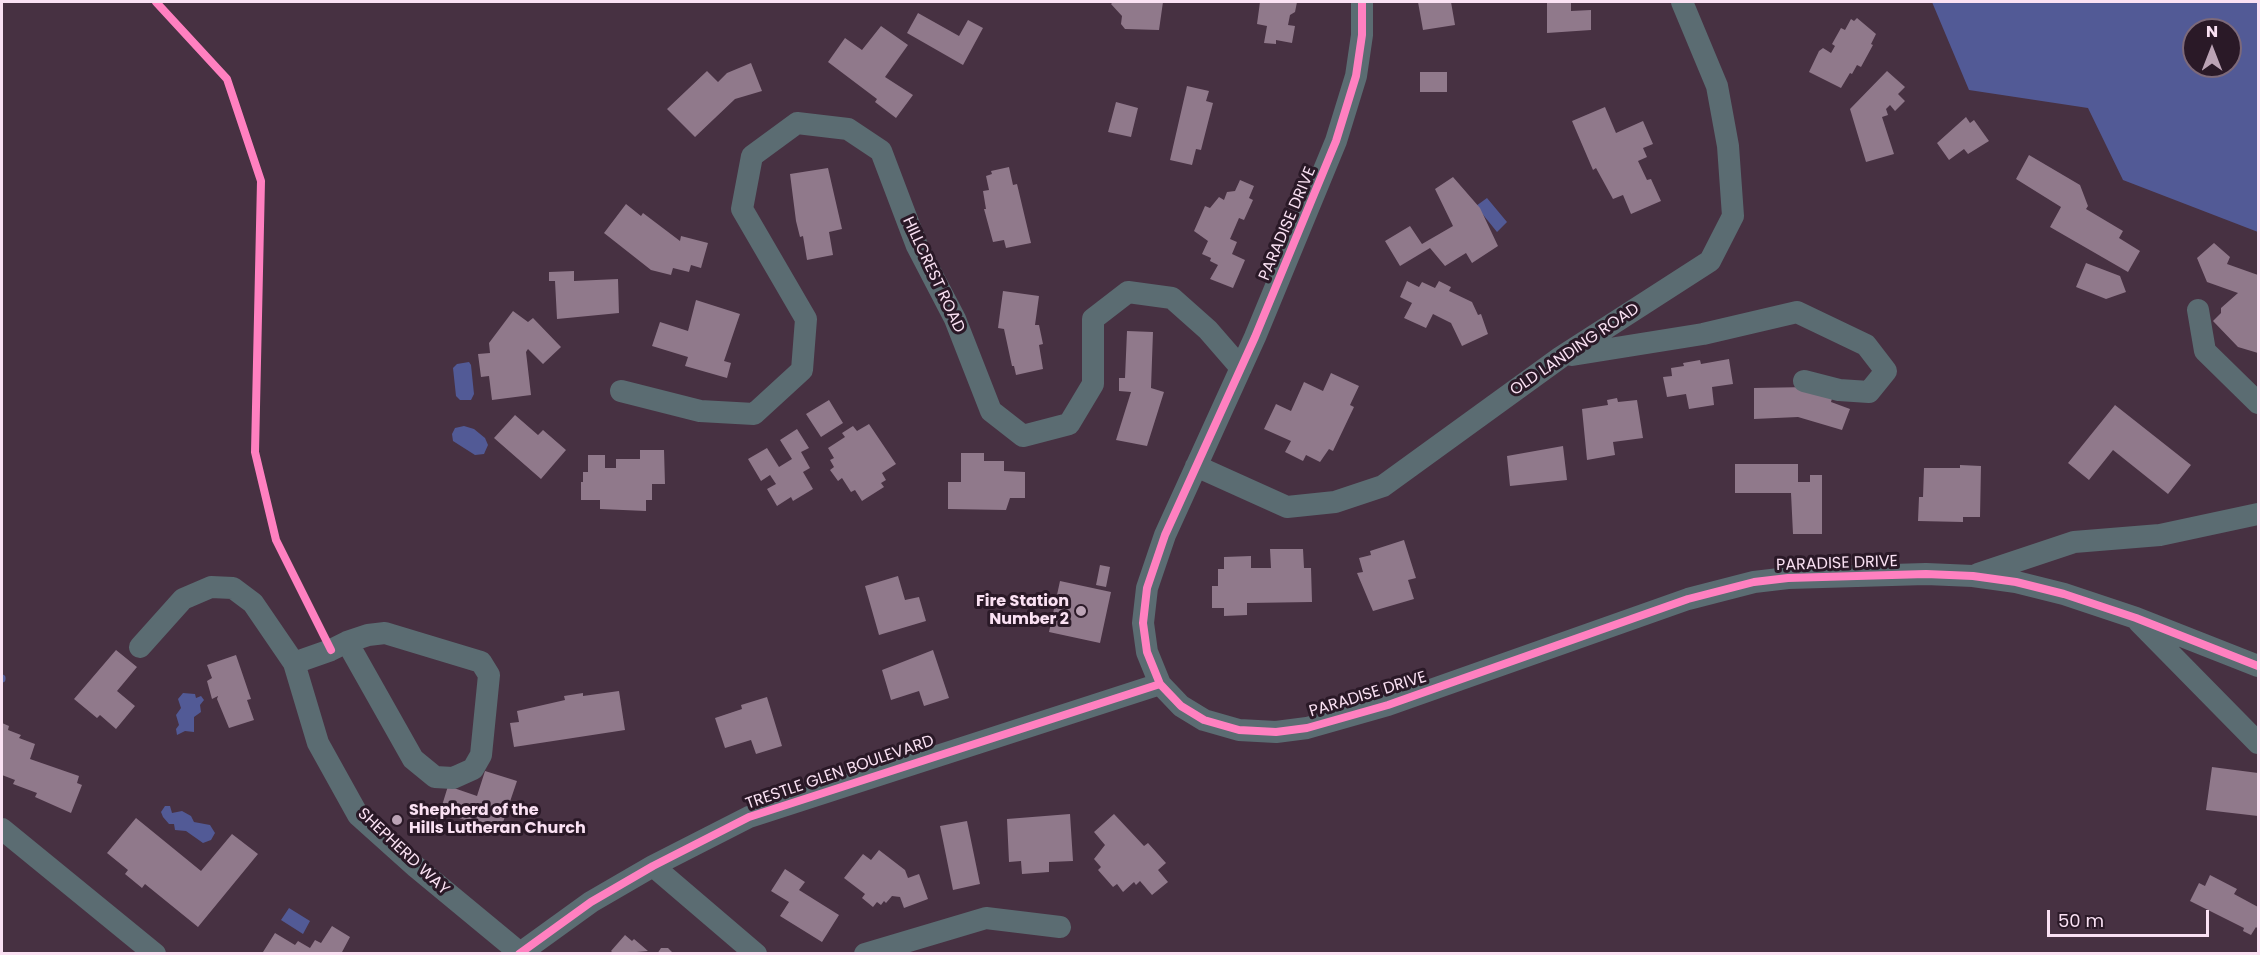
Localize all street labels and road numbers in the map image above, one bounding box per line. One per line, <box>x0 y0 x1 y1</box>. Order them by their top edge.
street label: PARADISE DRIVE <box>1255 164 1321 284</box>
street label: HILLCREST ROAD <box>898 214 968 336</box>
street label: OLD LANDING ROAD <box>1507 300 1643 400</box>
street label: PARADISE DRIVE <box>1776 552 1898 576</box>
street label: PARADISE DRIVE <box>1307 668 1429 722</box>
street label: TRESTLE GLEN BOULEVARD <box>743 732 937 814</box>
street label: SHEPHERD WAY <box>353 805 453 899</box>

